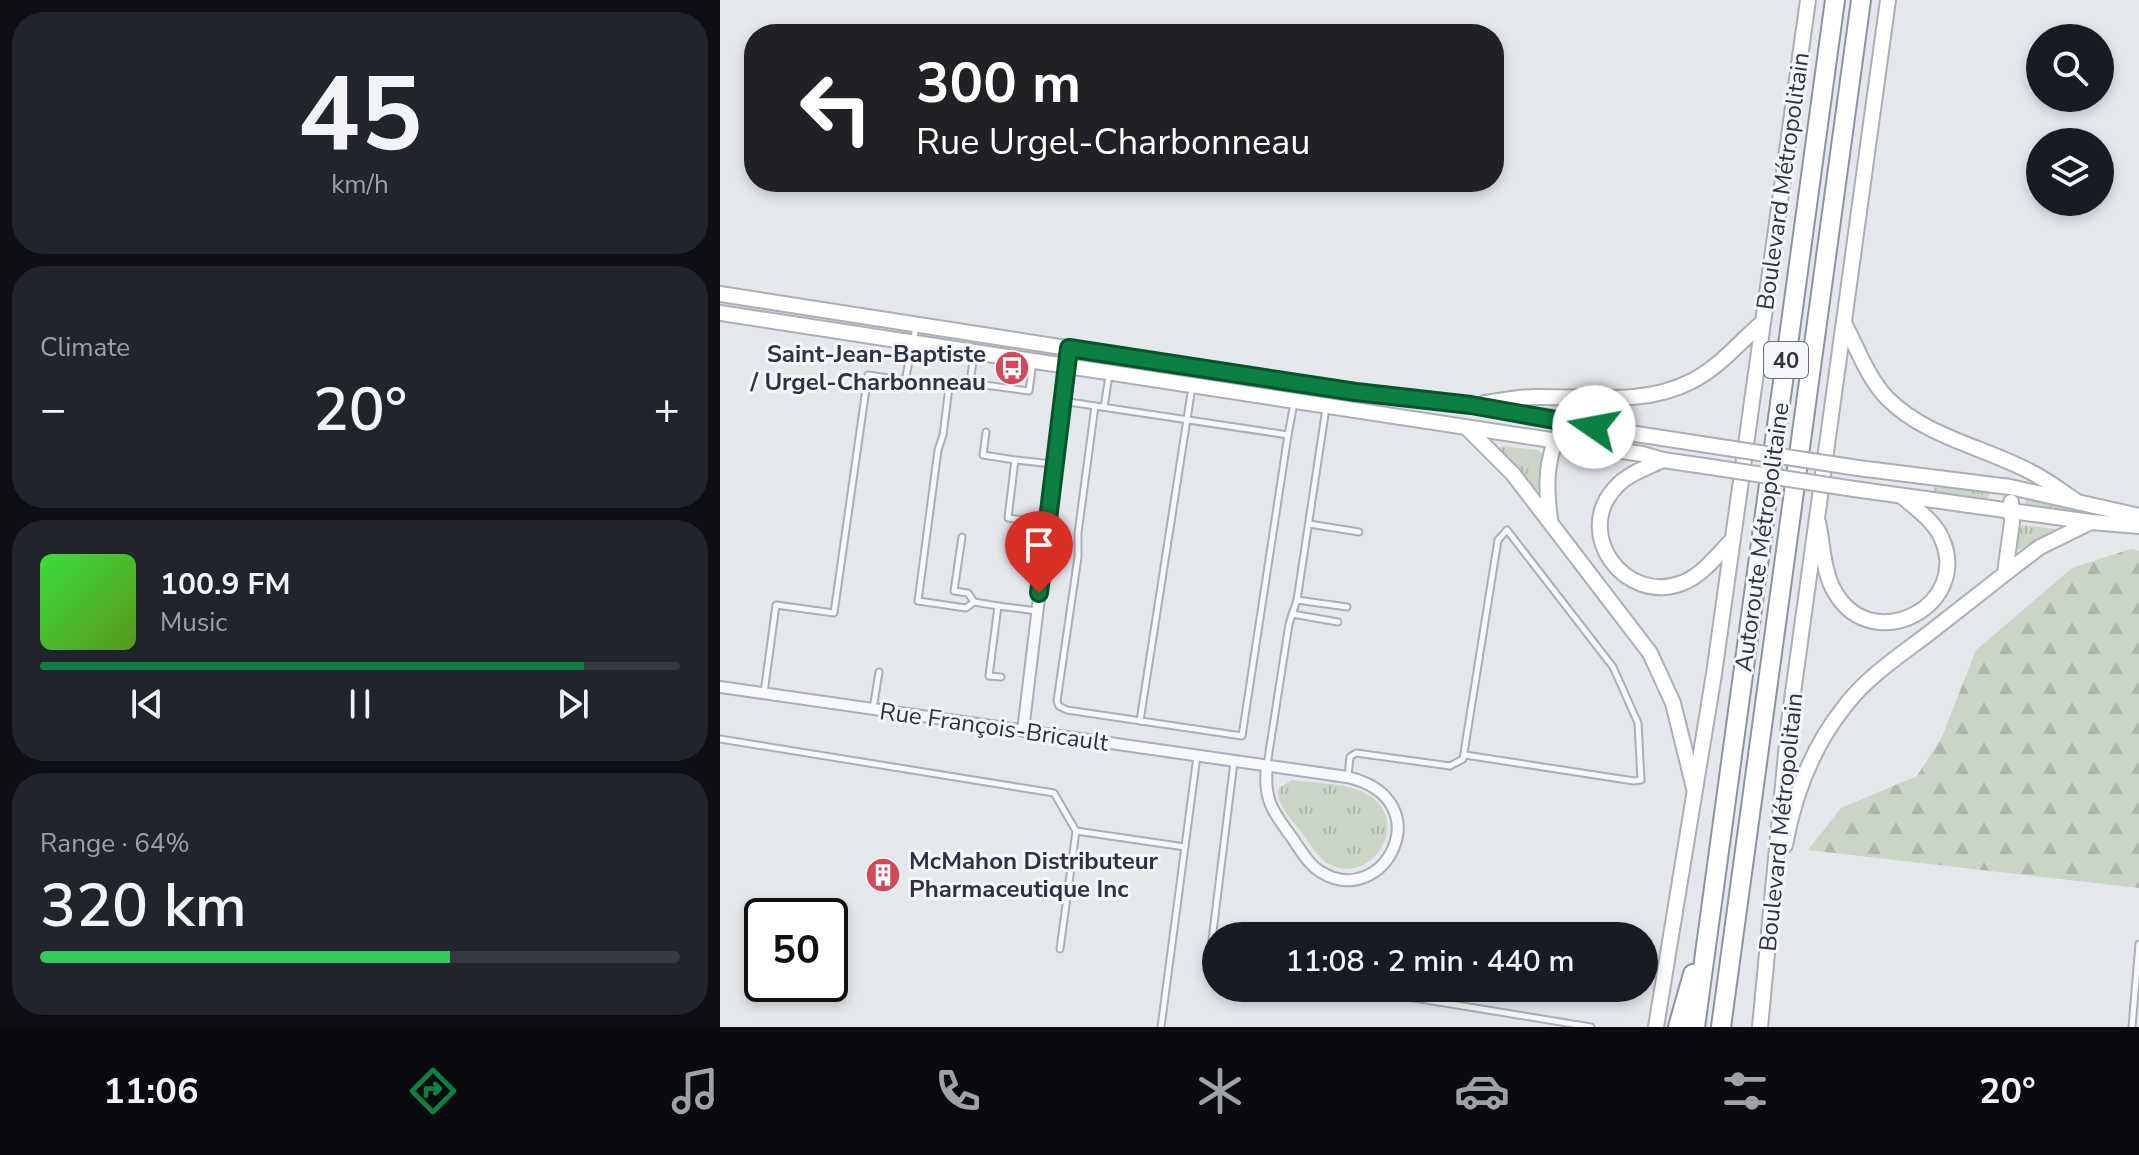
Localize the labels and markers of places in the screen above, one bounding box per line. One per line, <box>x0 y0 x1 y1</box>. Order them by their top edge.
place label: Saint-Jean-Baptiste / Urgel-Charbonneau <box>749 338 986 398</box>
bus stop icon: Saint-Jean-Baptiste / Urgel-Charbonneau <box>993 349 1031 387</box>
pin <box>1005 511 1073 593</box>
place label: McMahon Distributeur Pharmaceutique Inc <box>909 845 1159 905</box>
building icon: McMahon Distributeur Pharmaceutique Inc <box>864 856 902 894</box>

